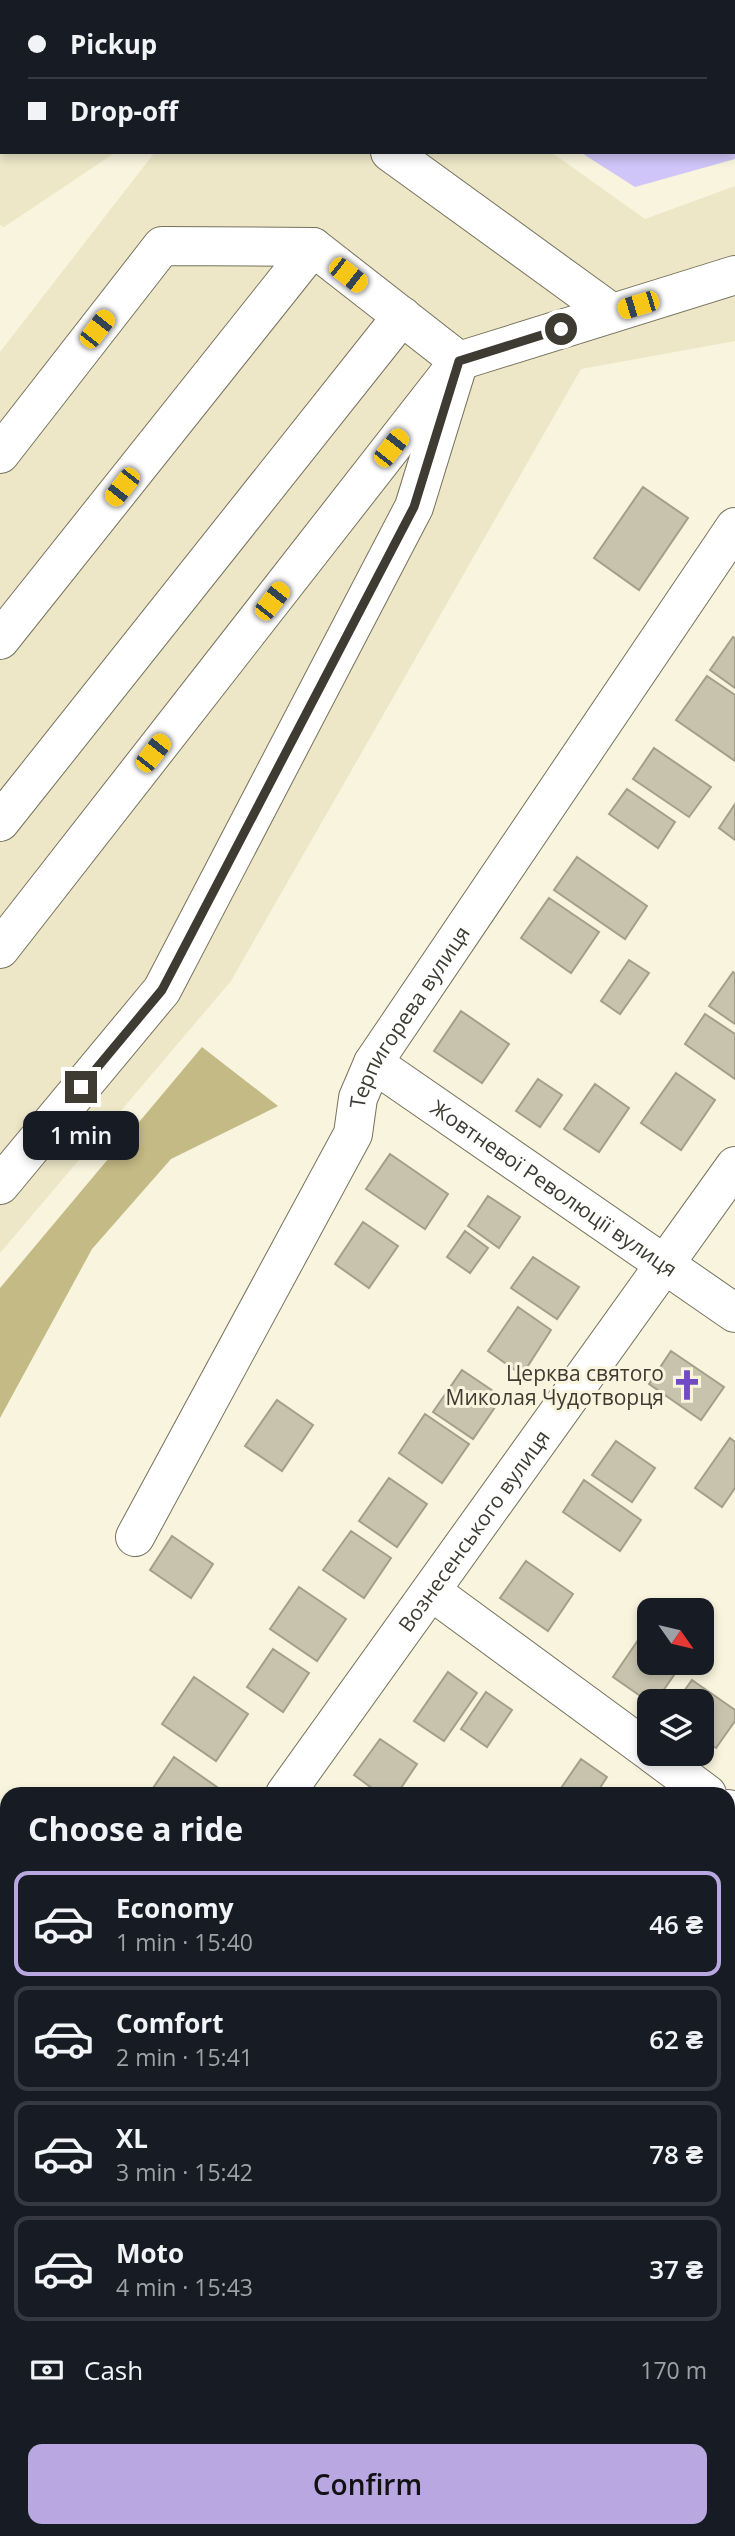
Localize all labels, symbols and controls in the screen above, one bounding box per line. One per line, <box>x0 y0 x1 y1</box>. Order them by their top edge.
text: Pickup <box>70 26 157 62</box>
text: Drop-off <box>70 93 178 129</box>
car <box>325 254 372 296</box>
car <box>615 289 662 321</box>
car <box>76 306 119 352</box>
route start <box>545 313 577 345</box>
car <box>370 425 413 471</box>
car <box>101 464 144 510</box>
car <box>251 578 294 624</box>
car <box>132 730 175 776</box>
street label: Терпигорева вулиця <box>343 920 476 1110</box>
route end <box>65 1071 97 1103</box>
street label: Жовтневої Революції вулиця <box>425 1093 683 1283</box>
callout: 1 min <box>23 1112 139 1160</box>
text: 1 min <box>50 1119 112 1151</box>
place label: Церква святого Миколая Чудотворця <box>446 1359 664 1411</box>
church icon: Церква святого Миколая Чудотворця <box>670 1368 704 1402</box>
street label: Вознесенського вулиця <box>392 1424 556 1637</box>
north arrow <box>637 1598 714 1675</box>
map controls <box>637 1598 714 1766</box>
button: layers <box>637 1689 714 1766</box>
text: Choose a ride <box>28 1807 243 1850</box>
text: Economy <box>116 1890 234 1926</box>
icon: car <box>32 1892 95 1955</box>
text: 46 ₴ <box>649 1906 703 1942</box>
text: 1 min · 15:40 <box>116 1926 253 1958</box>
text: Comfort <box>116 2005 223 2041</box>
icon: car <box>32 2007 95 2070</box>
text: 62 ₴ <box>649 2021 703 2057</box>
text: 2 min · 15:41 <box>116 2041 253 2073</box>
text: XL <box>116 2120 148 2156</box>
icon: car <box>32 2122 95 2185</box>
text: 78 ₴ <box>649 2136 703 2172</box>
text: 3 min · 15:42 <box>116 2156 253 2188</box>
text: Moto <box>116 2235 184 2271</box>
icon: car <box>32 2237 95 2300</box>
text: 37 ₴ <box>649 2251 703 2287</box>
text: 4 min · 15:43 <box>116 2271 253 2303</box>
icon: cash <box>28 2351 66 2389</box>
text: Cash <box>84 2352 143 2388</box>
text: 170 m <box>640 2354 707 2386</box>
button: Confirm <box>28 2444 707 2524</box>

